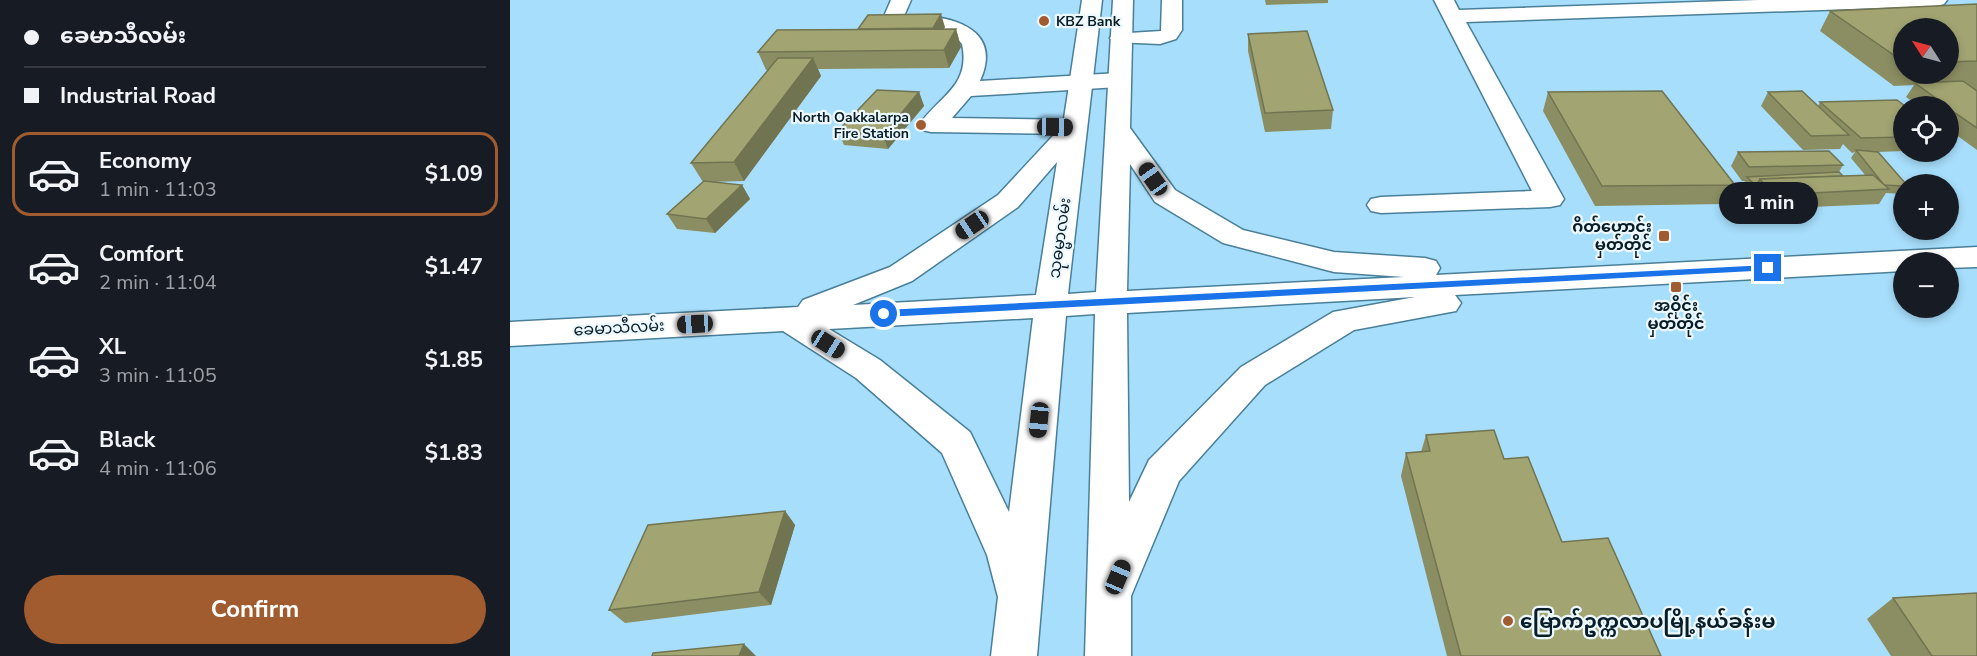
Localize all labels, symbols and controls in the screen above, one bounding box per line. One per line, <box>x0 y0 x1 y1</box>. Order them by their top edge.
place label: KBZ Bank <box>1056 12 1121 31</box>
marker: KBZ Bank <box>1037 14 1051 28</box>
north arrow <box>1893 18 1959 84</box>
map controls <box>1893 18 1959 318</box>
text: ခေမာသီလမ်း <box>60 21 186 51</box>
text: Industrial Road <box>60 81 216 111</box>
button: locate <box>1893 96 1959 162</box>
place label: North Oakkalarpa Fire Station <box>792 108 909 143</box>
marker: North Oakkalarpa Fire Station <box>914 118 928 132</box>
car <box>1037 118 1073 136</box>
text: Economy <box>99 146 191 176</box>
icon: car <box>27 147 81 201</box>
text: $1.09 <box>425 159 483 189</box>
car <box>1135 159 1171 199</box>
button: + <box>1893 174 1959 240</box>
text: 1 min · 11:03 <box>99 176 217 203</box>
callout: 1 min <box>1718 181 1818 223</box>
text: 1 min <box>1743 189 1794 216</box>
street label: သုဓမ္မာလမ်း <box>1042 196 1080 280</box>
car <box>952 207 992 243</box>
place label: ဂိတ်ဟောင်း မှတ်တိုင် <box>1572 215 1652 258</box>
marker: ဂိတ်ဟောင်း မှတ်တိုင် <box>1657 229 1671 243</box>
text: Comfort <box>99 239 183 269</box>
icon: car <box>27 240 81 294</box>
text: $1.47 <box>425 252 483 282</box>
button: − <box>1893 252 1959 318</box>
route end <box>1754 254 1781 281</box>
text: 2 min · 11:04 <box>99 269 217 296</box>
marker: အဝိုင်း မှတ်တိုင် <box>1669 280 1683 294</box>
place label: အဝိုင်း မှတ်တိုင် <box>1647 294 1705 337</box>
route start <box>870 300 897 327</box>
street label: ခေမာသီလမ်း <box>573 314 665 341</box>
car <box>677 314 713 334</box>
car <box>808 327 848 361</box>
text: XL <box>99 332 126 362</box>
icon: car <box>27 333 81 387</box>
text: $1.85 <box>425 345 483 375</box>
text: 3 min · 11:05 <box>99 362 217 389</box>
car <box>1028 401 1050 439</box>
text: Black <box>99 425 155 455</box>
icon: car <box>27 426 81 480</box>
text: $1.83 <box>425 438 483 468</box>
text: 4 min · 11:06 <box>99 455 217 482</box>
car <box>1103 557 1133 597</box>
button: Confirm <box>24 575 486 644</box>
place label: မြောက်ဥက္ကလာပမြို့နယ်ခန်းမ <box>1520 608 1775 637</box>
marker: မြောက်ဥက္ကလာပမြို့နယ်ခန်းမ <box>1501 614 1515 628</box>

